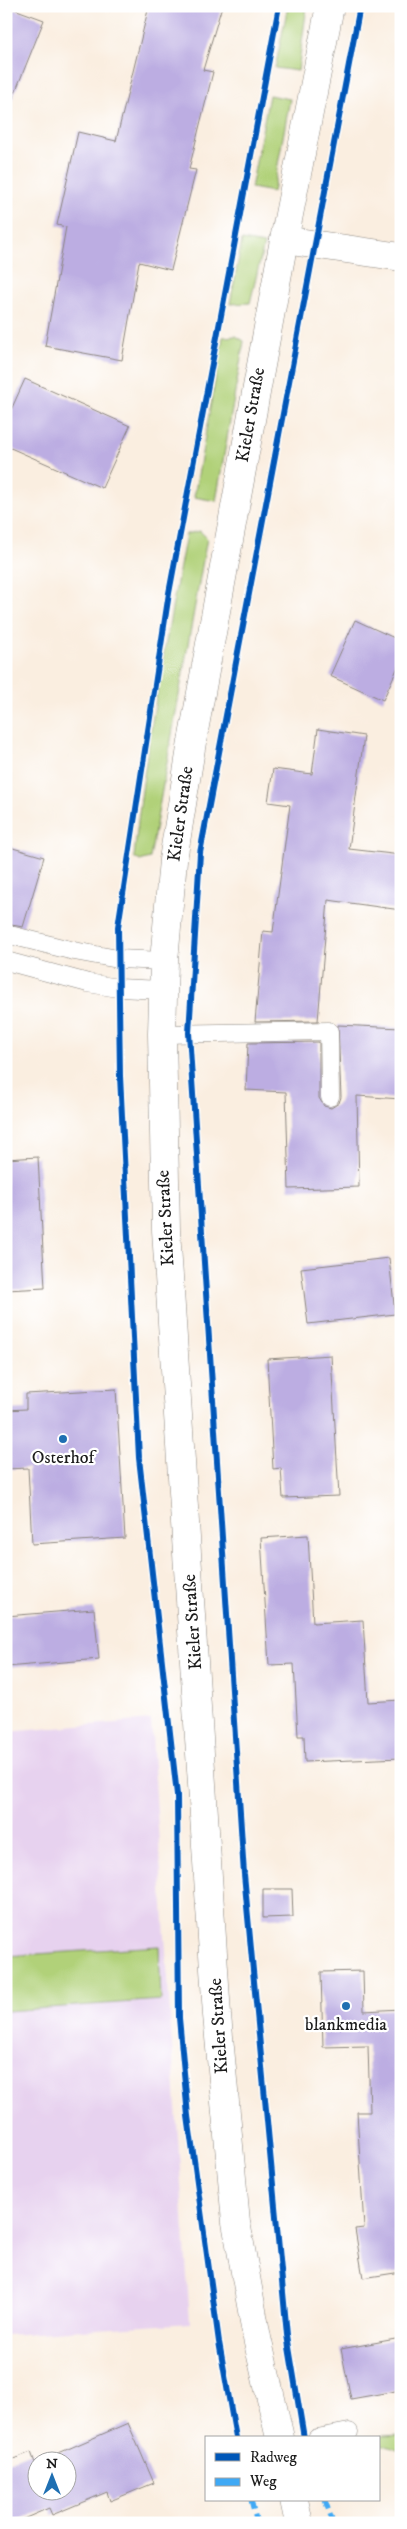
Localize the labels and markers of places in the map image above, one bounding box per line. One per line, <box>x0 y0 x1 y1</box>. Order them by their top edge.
marker: Osterhof <box>57 1433 69 1445</box>
place label: Osterhof <box>32 1447 97 1469</box>
marker: blankmedia <box>340 2000 352 2012</box>
place label: blankmedia <box>305 2014 387 2036</box>

